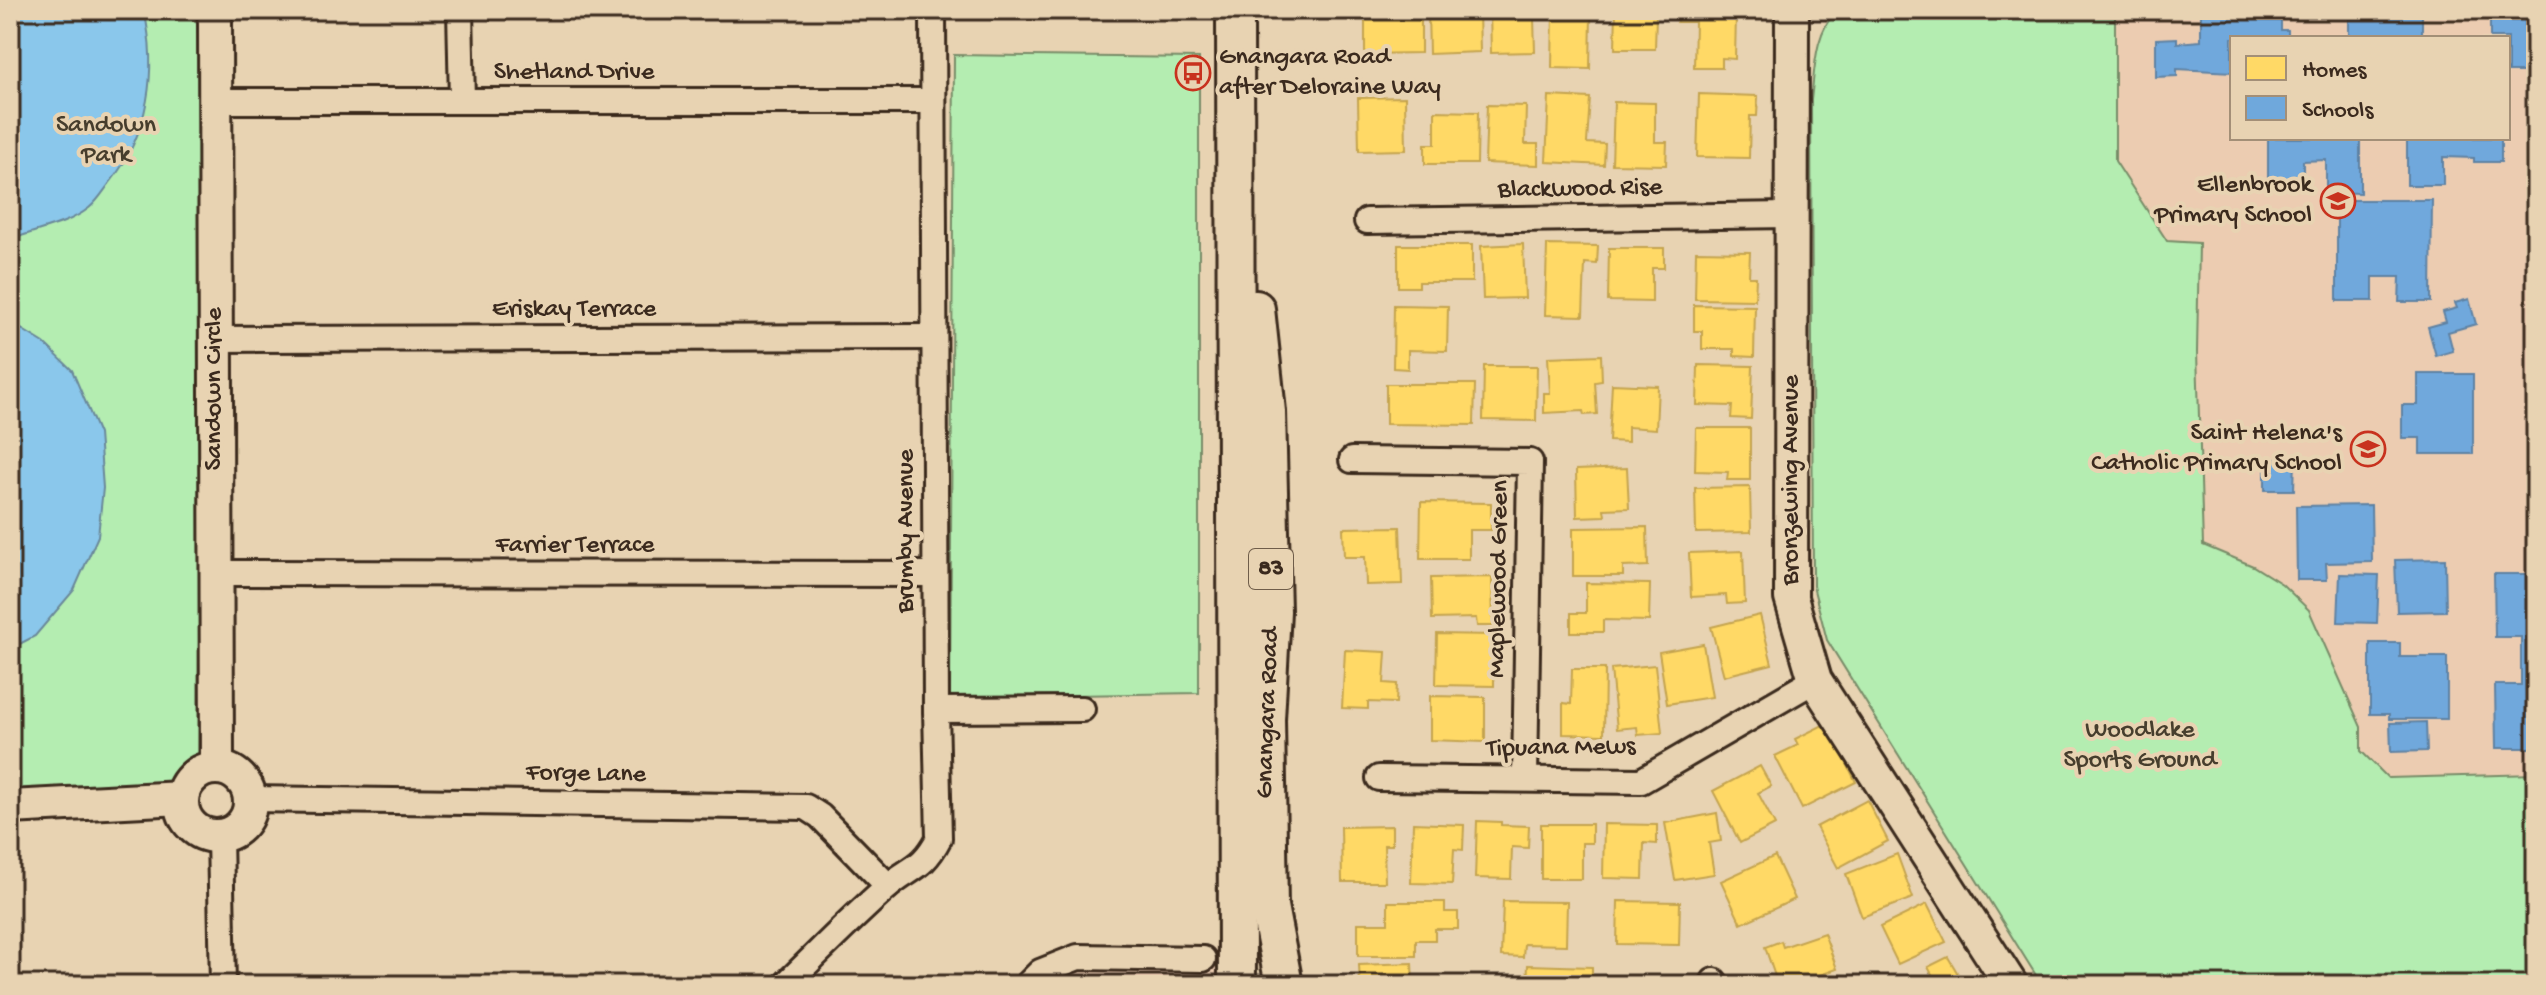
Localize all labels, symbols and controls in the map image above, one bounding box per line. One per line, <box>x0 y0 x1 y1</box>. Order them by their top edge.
legend <box>2230 36 2510 140</box>
place label: Gnangara Road after Deloraine Way <box>1219 43 1441 104</box>
bus stop icon: Gnangara Road after Deloraine Way <box>1174 54 1212 92</box>
text: Homes <box>2302 57 2368 86</box>
street label: Shetland Drive <box>494 58 655 89</box>
text: Schools <box>2302 97 2374 126</box>
park label: Sandown Park <box>56 111 157 172</box>
place label: Ellenbrook Primary School <box>2153 171 2314 232</box>
street label: Blackwood Rise <box>1496 173 1663 207</box>
school or university icon: Ellenbrook Primary School <box>2319 182 2357 220</box>
street label: Eriskay Terrace <box>492 295 657 326</box>
street label: Sandown Circle <box>200 307 231 471</box>
street label: Bronzewing Avenue <box>1777 374 1808 586</box>
place label: Saint Helena's Catholic Primary School <box>2091 419 2343 480</box>
school or university icon: Saint Helena's Catholic Primary School <box>2349 430 2387 468</box>
street label: Brumby Avenue <box>892 448 923 614</box>
street label: Maplewood Green <box>1483 479 1517 678</box>
street label: Farrier Terrace <box>494 531 655 562</box>
road number: 83 <box>1249 549 1293 589</box>
street label: Gnangara Road <box>1251 625 1288 799</box>
park label: Woodlake Sports Ground <box>2064 716 2218 777</box>
street label: Tipuana Mews <box>1484 732 1637 766</box>
street label: Forge Lane <box>525 758 647 792</box>

